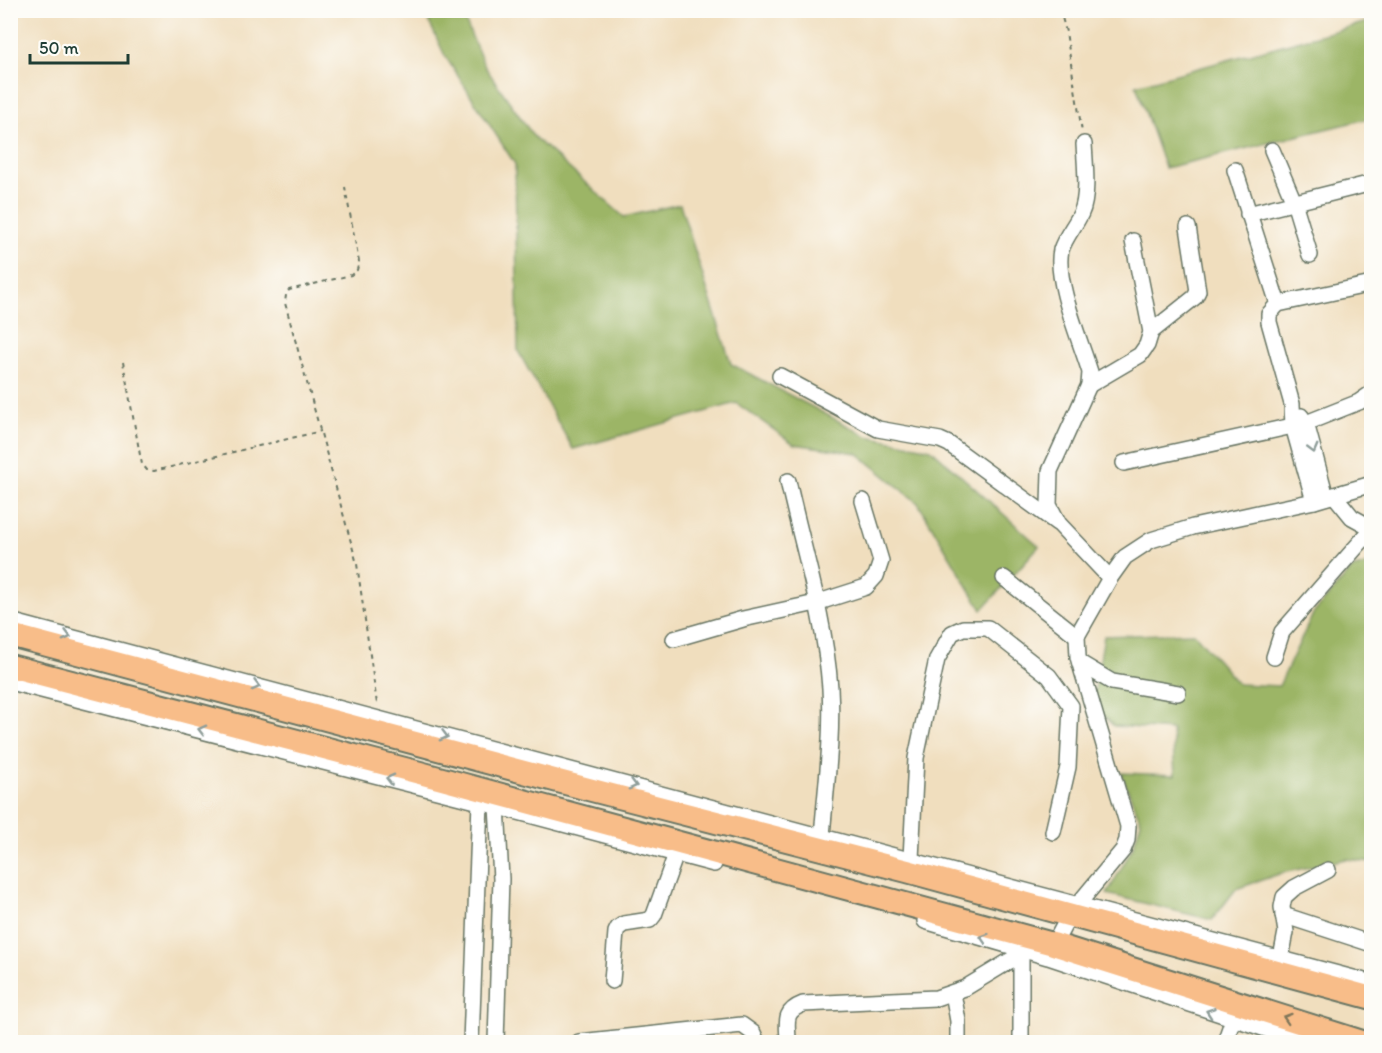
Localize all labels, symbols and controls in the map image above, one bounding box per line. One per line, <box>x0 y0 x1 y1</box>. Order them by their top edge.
scale bar <box>30 27 128 65</box>
text: 50 m <box>39 37 79 59</box>
one-way arrow <box>1306 443 1318 454</box>
one-way arrow <box>62 628 72 641</box>
one-way arrow <box>250 678 260 691</box>
one-way arrow <box>197 725 207 738</box>
one-way arrow <box>439 728 449 741</box>
one-way arrow <box>386 773 396 786</box>
one-way arrow <box>627 778 637 791</box>
one-way arrow <box>980 933 990 945</box>
one-way arrow <box>1205 1006 1216 1019</box>
one-way arrow <box>1282 1013 1293 1025</box>

